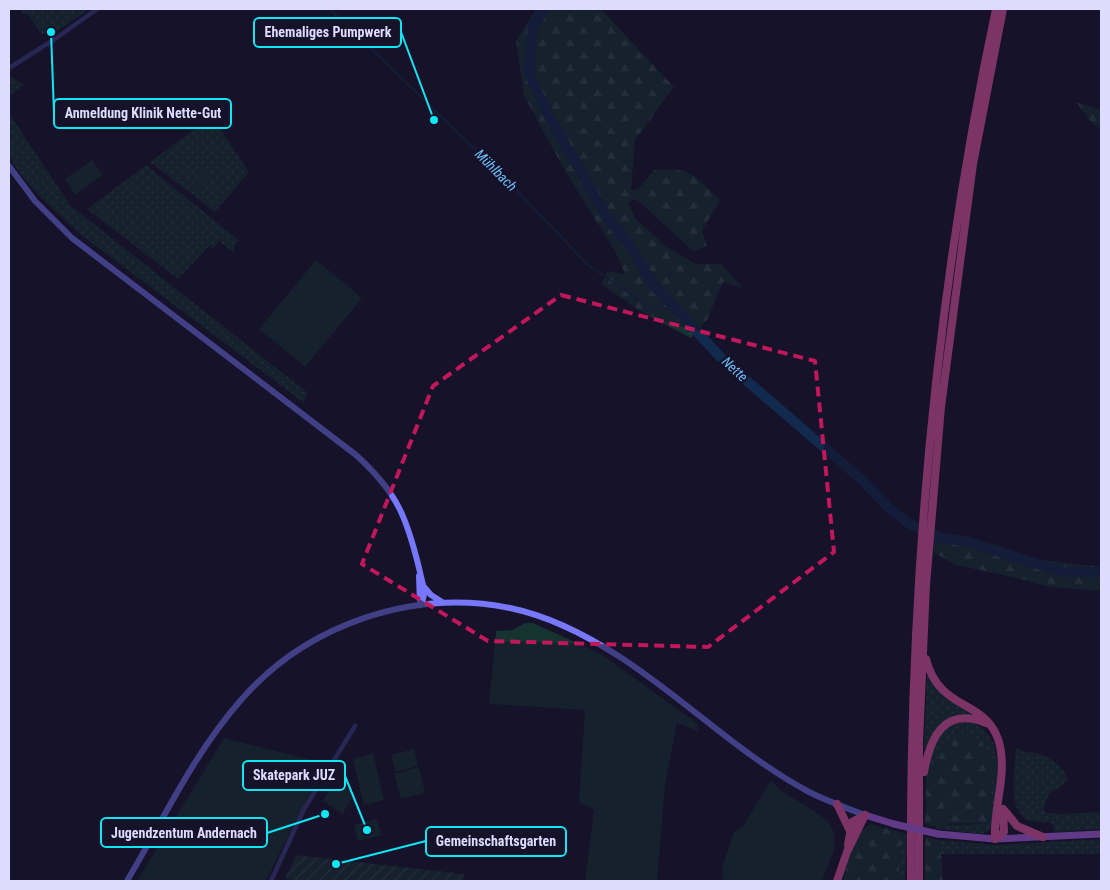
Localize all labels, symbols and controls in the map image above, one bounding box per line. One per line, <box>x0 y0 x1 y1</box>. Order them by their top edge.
callout: Ehemaliges Pumpwerk <box>254 18 401 47</box>
text: Ehemaliges Pumpwerk <box>265 24 392 40</box>
callout: Anmeldung Klinik Nette-Gut <box>54 99 231 128</box>
text: Anmeldung Klinik Nette-Gut <box>65 105 221 121</box>
water label: Mühlbach <box>472 146 520 194</box>
water label: Nette <box>719 353 751 385</box>
callout: Skatepark JUZ <box>243 761 345 790</box>
text: Skatepark JUZ <box>253 767 335 783</box>
callout: Jugendzentum Andernach <box>101 818 267 847</box>
text: Jugendzentum Andernach <box>111 825 257 841</box>
callout: Gemeinschaftsgarten <box>426 827 566 856</box>
text: Gemeinschaftsgarten <box>436 833 556 849</box>

